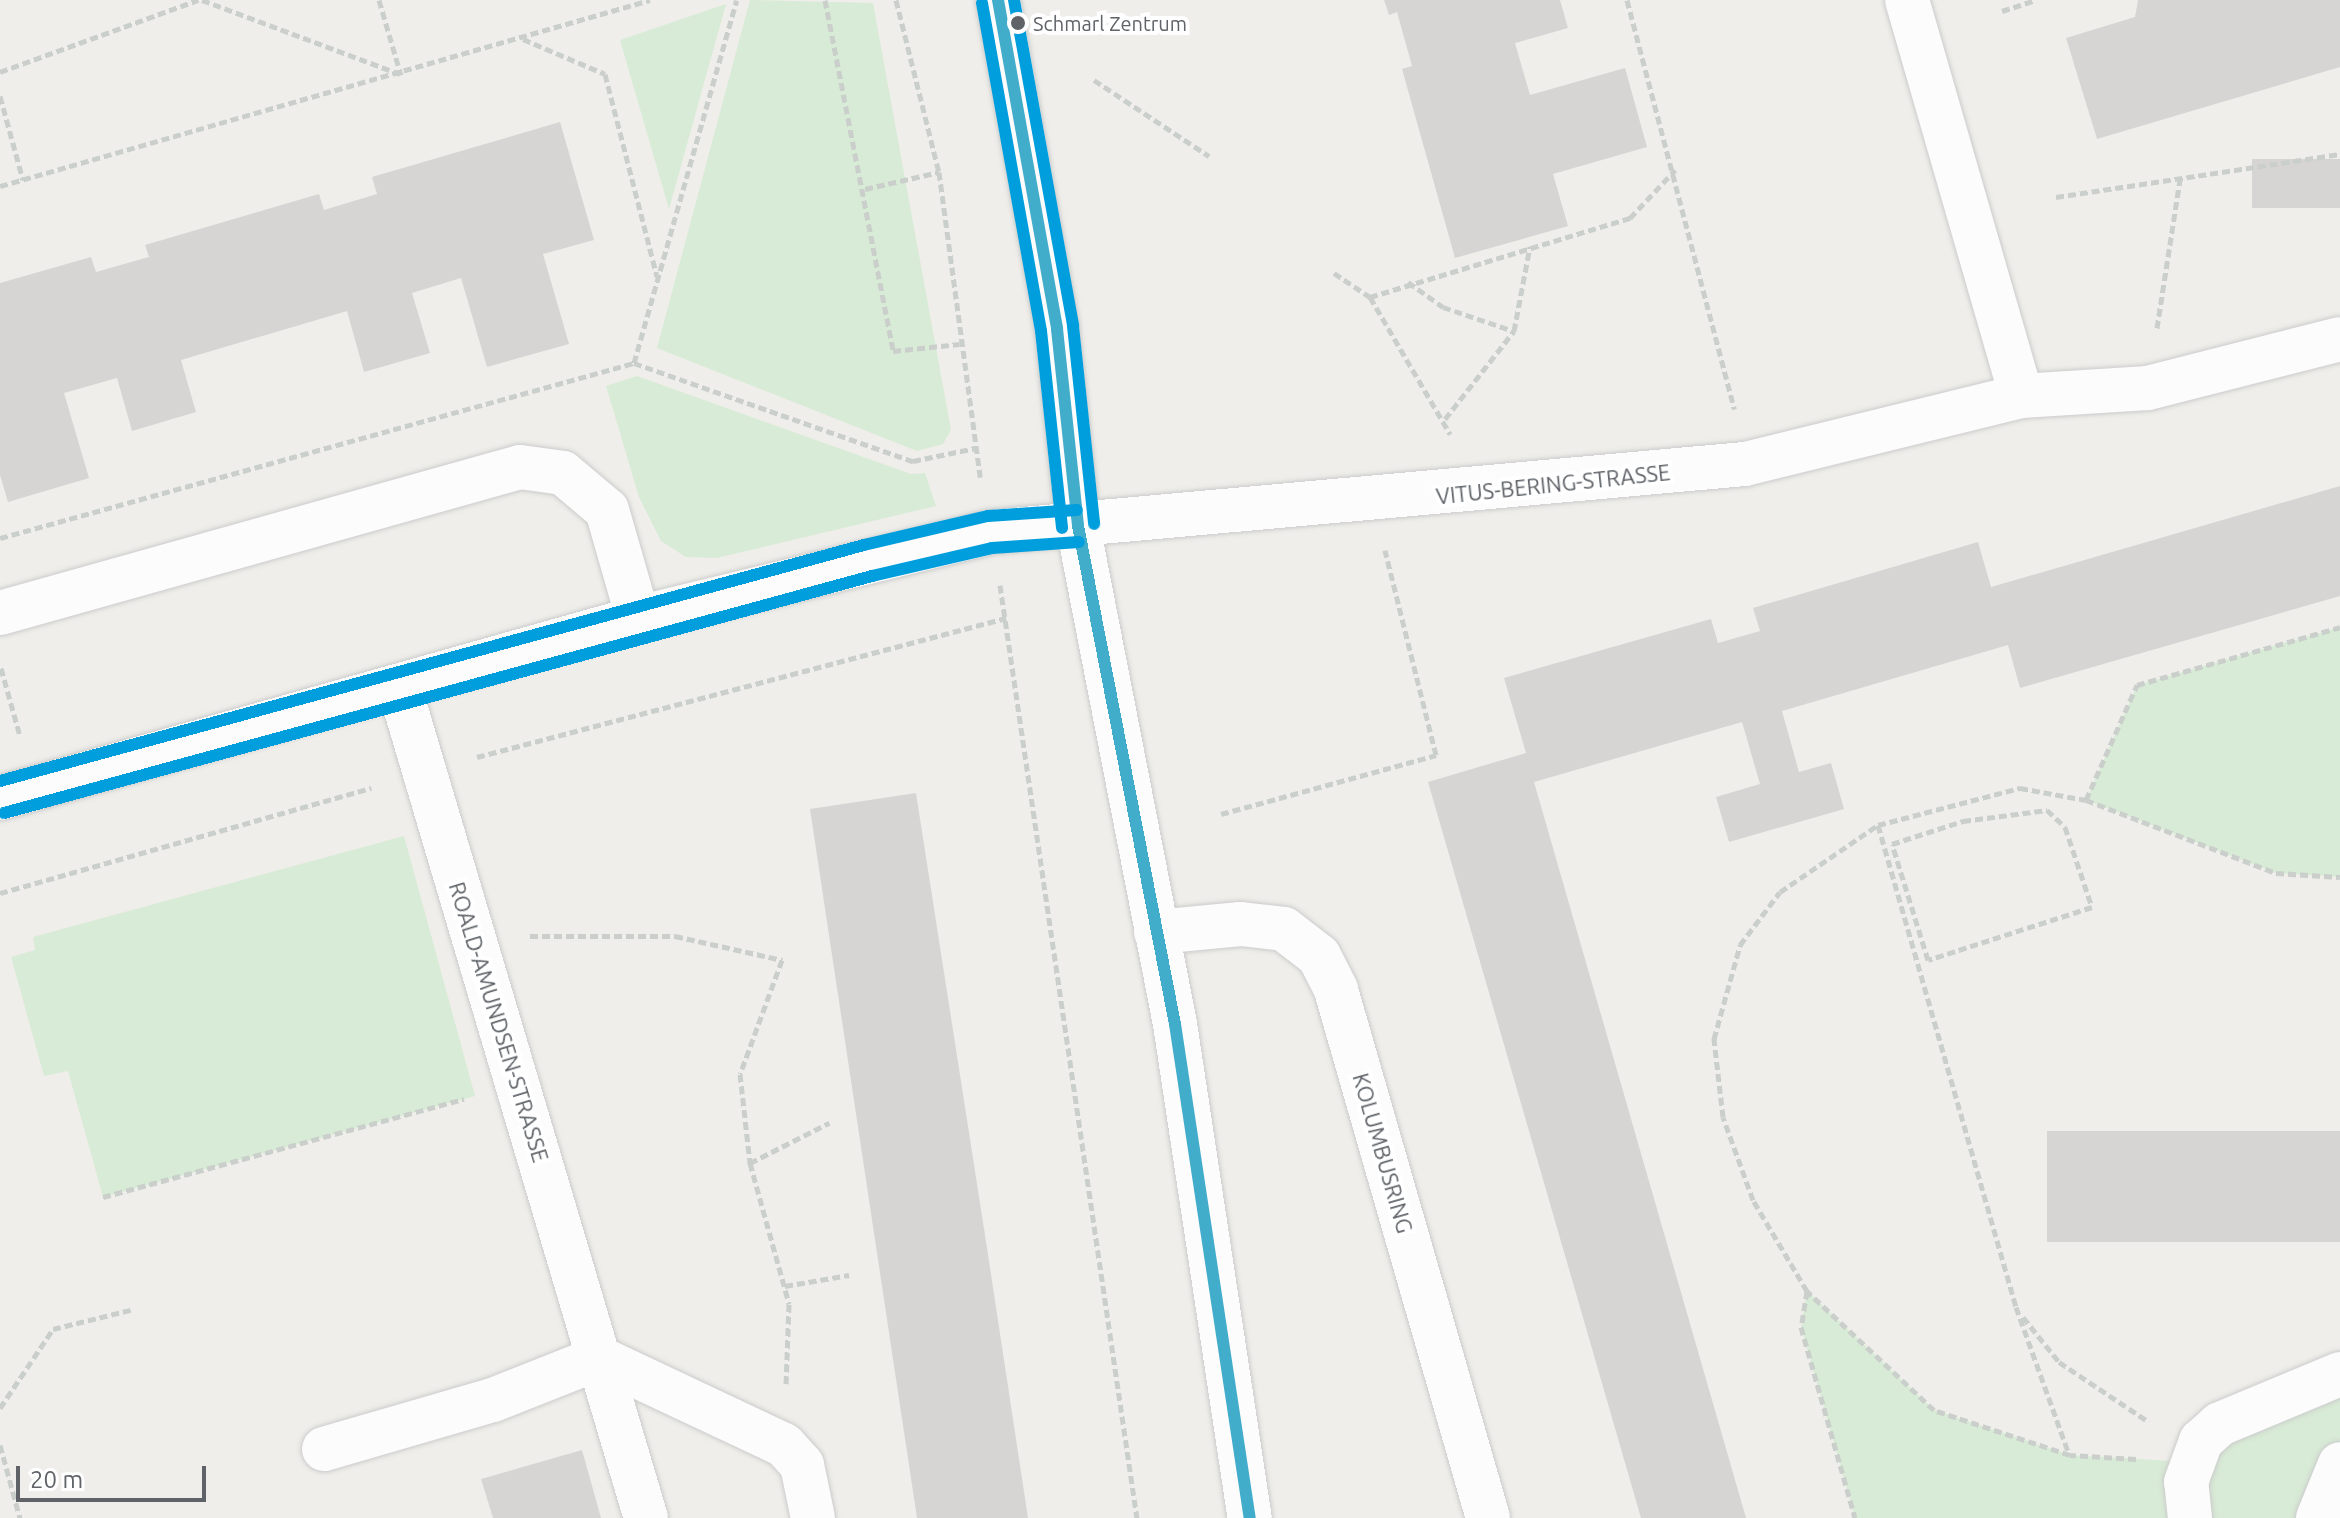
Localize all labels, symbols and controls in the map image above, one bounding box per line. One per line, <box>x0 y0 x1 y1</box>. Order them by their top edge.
place label: Schmarl Zentrum <box>1033 11 1187 35</box>
marker: Schmarl Zentrum <box>1010 15 1026 31</box>
street label: VITUS-BERING-STRASSE <box>1435 459 1671 509</box>
street label: ROALD-AMUNDSEN-STRASSE <box>444 879 554 1165</box>
street label: KOLUMBUSRING <box>1348 1070 1418 1236</box>
scale bar <box>20 1450 210 1500</box>
text: 20 m <box>30 1466 83 1493</box>

